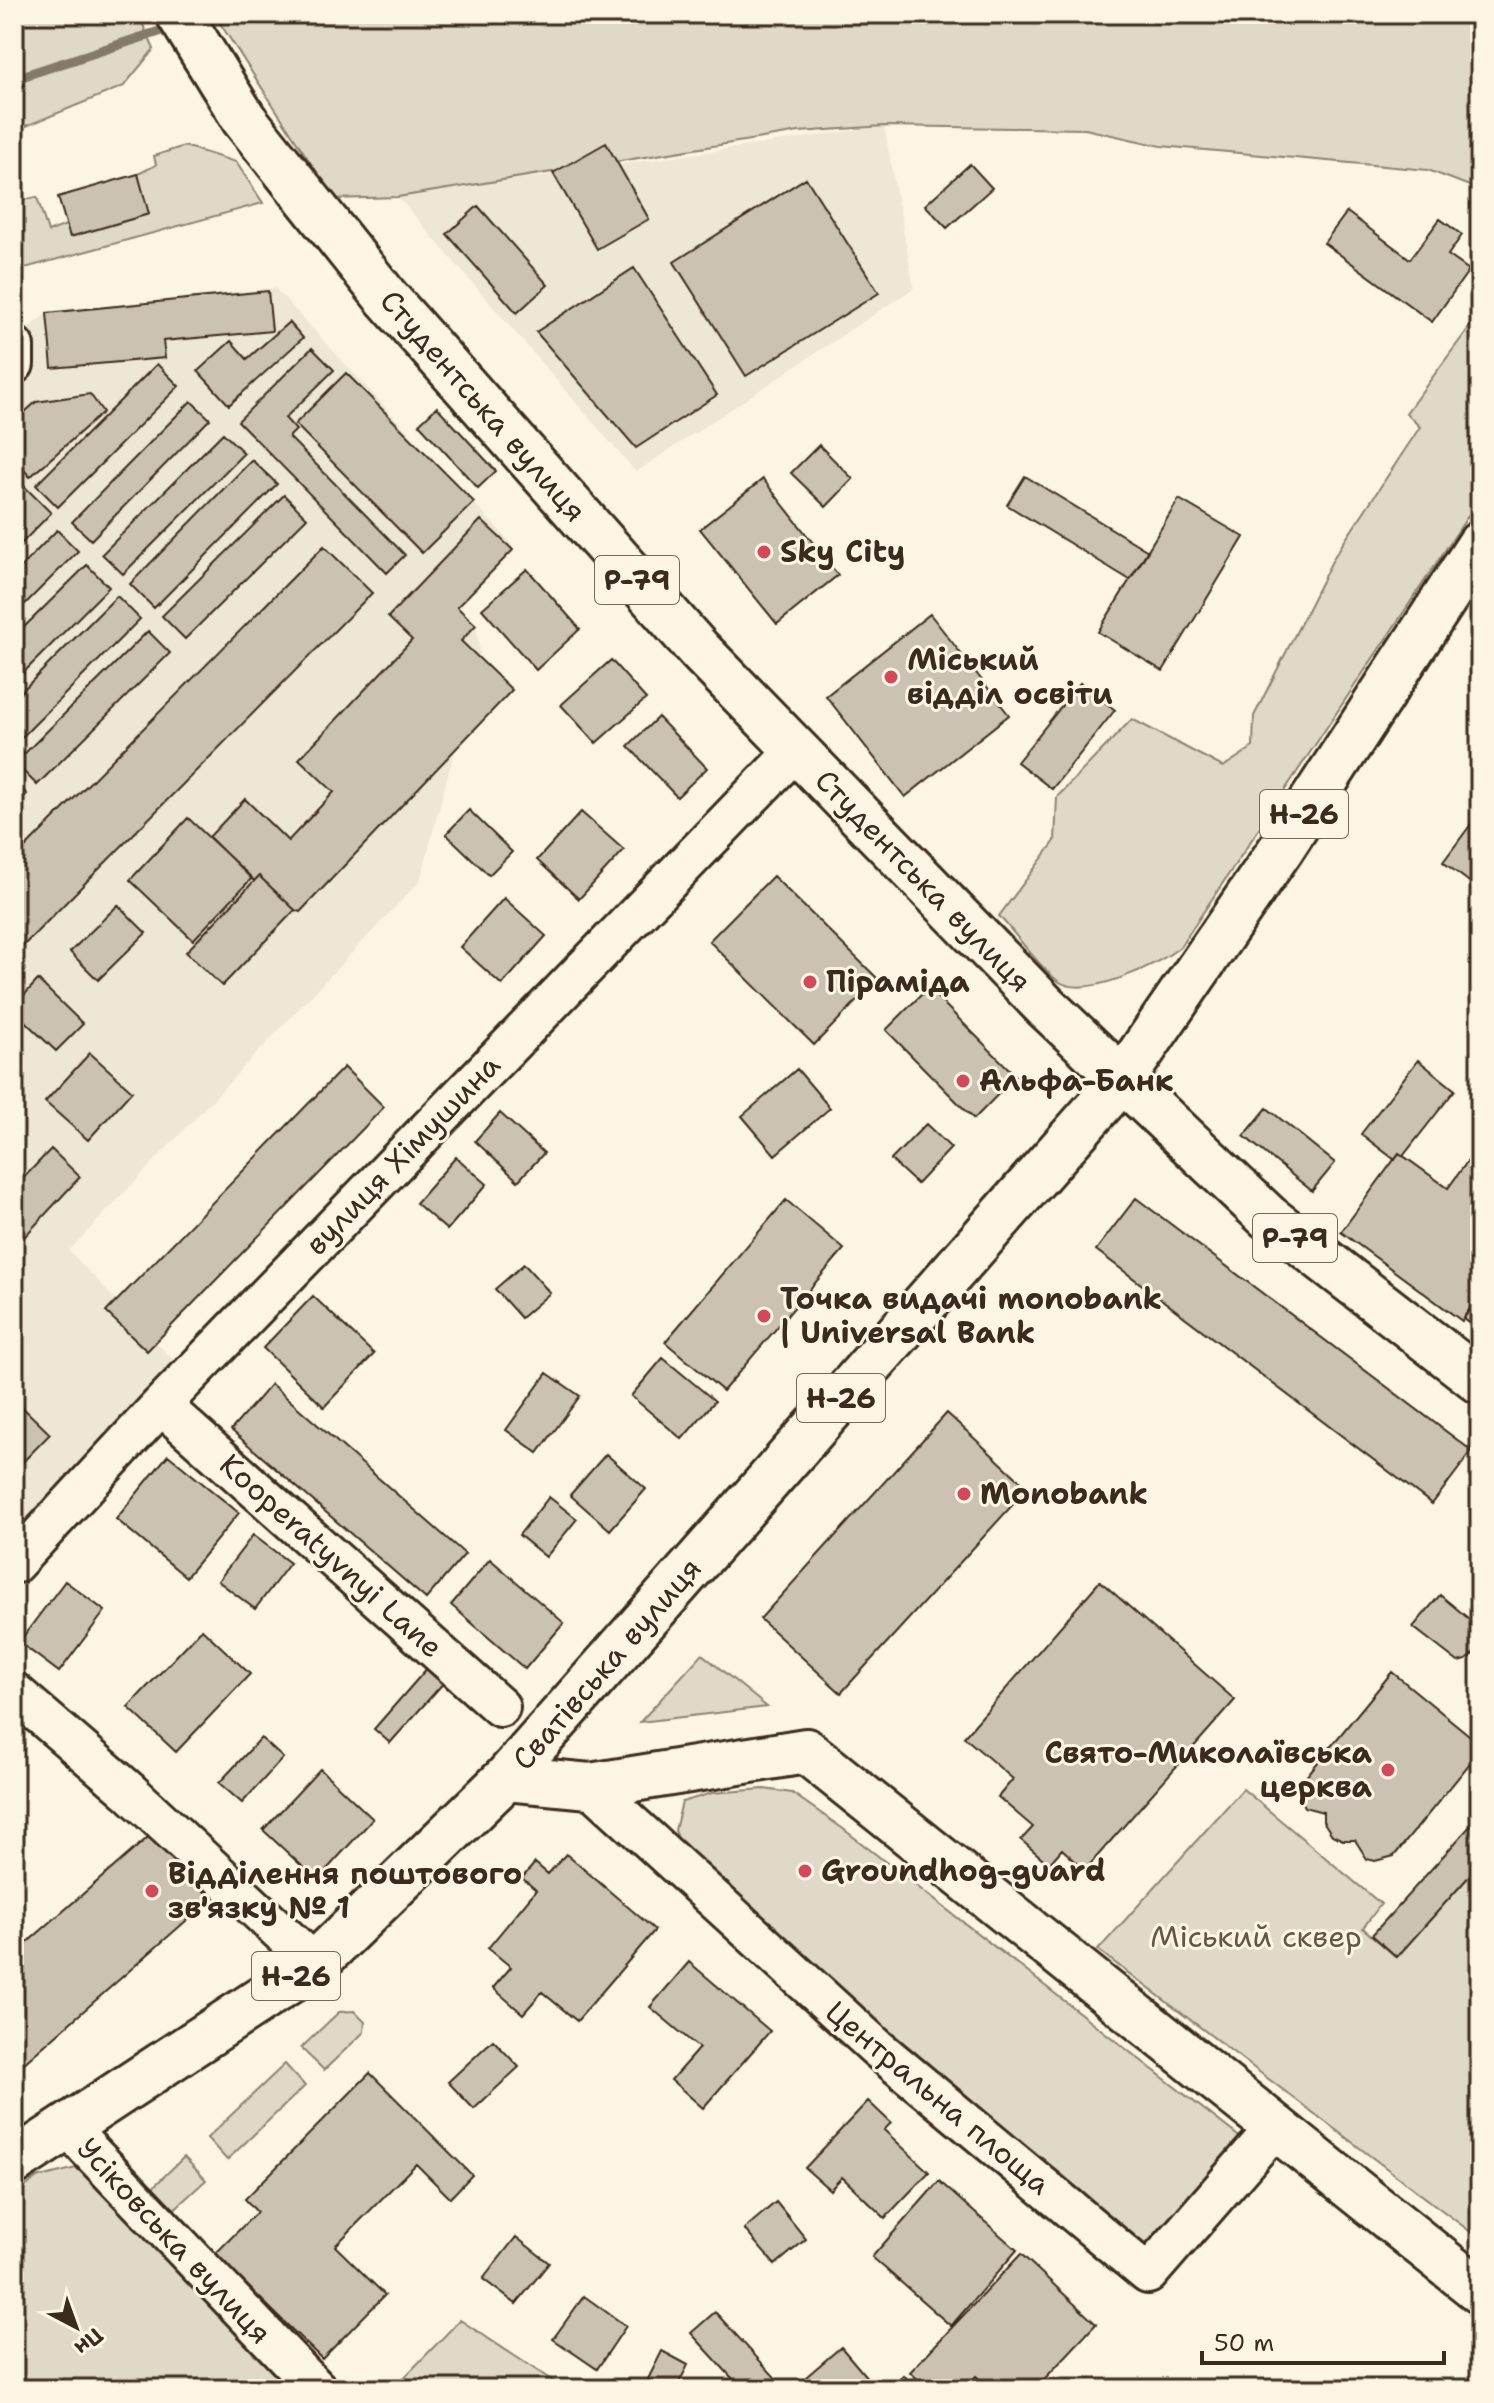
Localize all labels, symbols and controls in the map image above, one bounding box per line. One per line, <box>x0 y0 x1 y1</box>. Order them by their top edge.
street label: Студентська вулиця <box>371 281 596 531</box>
place label: Sky City <box>780 531 905 572</box>
marker: Sky City <box>755 543 773 561</box>
road number: Р-79 <box>595 556 679 604</box>
place label: Міський відділ освіти <box>907 639 1113 714</box>
marker: Міський відділ освіти <box>882 668 900 686</box>
street label: Студентська вулиця <box>806 760 1041 1001</box>
road number: Н-26 <box>1260 790 1348 838</box>
place label: Піраміда <box>826 961 970 1002</box>
marker: Піраміда <box>801 973 819 991</box>
street label: вулиця Хімушина <box>296 1045 509 1264</box>
place label: Альфа-Банк <box>979 1060 1174 1101</box>
marker: Альфа-Банк <box>954 1072 972 1090</box>
road number: Р-79 <box>1253 1214 1337 1262</box>
place label: Точка видачі monobank | Universal Bank <box>780 1278 1162 1353</box>
marker: Точка видачі monobank | Universal Bank <box>755 1307 773 1325</box>
road number: Н-26 <box>797 1374 885 1422</box>
street label: Kooperatyvnyi Lane <box>211 1444 452 1667</box>
place label: Monobank <box>980 1473 1148 1514</box>
marker: Monobank <box>955 1485 973 1503</box>
street label: Сватівська вулиця <box>503 1549 710 1779</box>
place label: Свято-Миколаївська церква <box>1044 1732 1373 1807</box>
marker: Свято-Миколаївська церква <box>1379 1761 1397 1779</box>
place label: Groundhog-guard <box>821 1850 1106 1891</box>
place label: Відділення поштового зв'язку № 1 <box>168 1853 522 1928</box>
marker: Groundhog-guard <box>796 1862 814 1880</box>
marker: Відділення поштового зв'язку № 1 <box>143 1882 161 1900</box>
park label: Міський сквер <box>1150 1916 1362 1957</box>
road number: Н-26 <box>252 1952 340 2000</box>
street label: Центральна площа <box>817 1991 1060 2204</box>
street label: Усіковська вулиця <box>68 2129 281 2353</box>
north arrow <box>36 2287 116 2367</box>
scale bar <box>1202 2315 1444 2365</box>
text: Пн <box>68 2321 109 2362</box>
text: 50 m <box>1214 2327 1274 2359</box>

